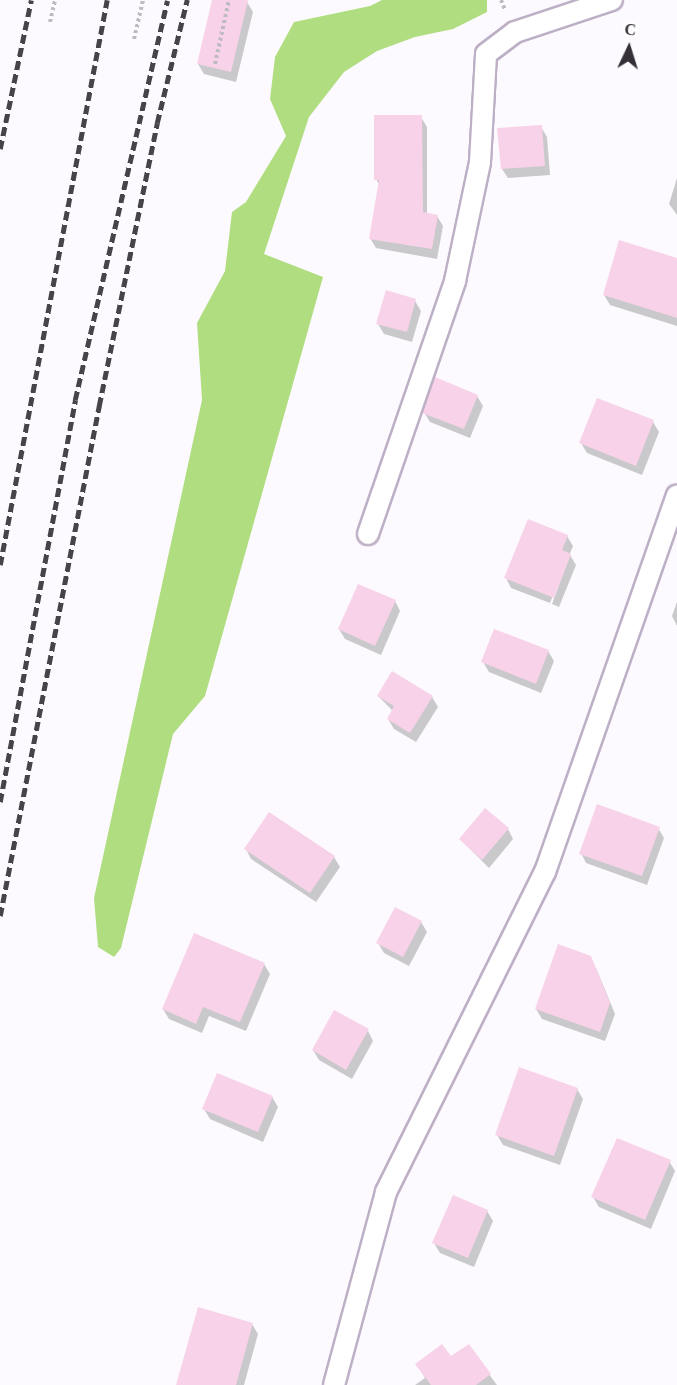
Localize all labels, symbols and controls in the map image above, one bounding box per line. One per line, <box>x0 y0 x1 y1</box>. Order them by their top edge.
north arrow <box>599 18 659 78</box>
text: С <box>624 21 637 38</box>

